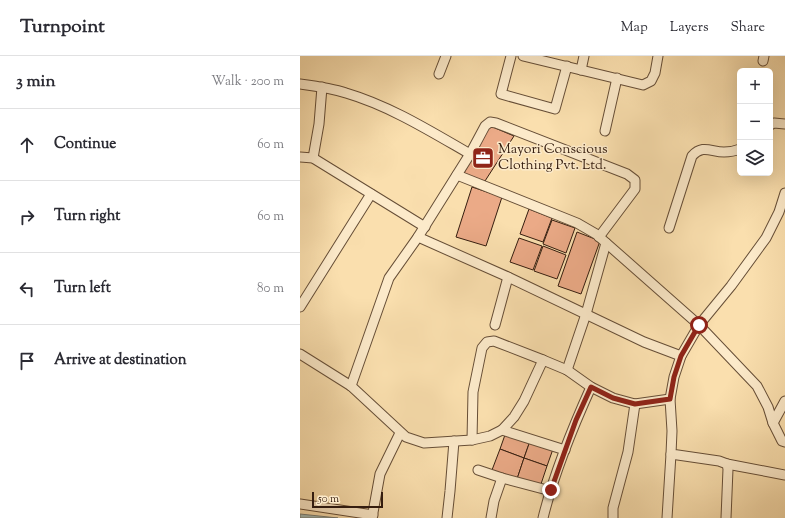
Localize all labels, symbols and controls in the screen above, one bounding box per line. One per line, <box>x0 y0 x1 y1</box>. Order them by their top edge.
text: Turnpoint <box>20 14 105 41</box>
text: Map <box>621 18 648 38</box>
text: Layers <box>670 18 708 38</box>
text: Share <box>730 18 765 38</box>
map controls <box>737 68 773 176</box>
button: + <box>737 68 773 104</box>
text: 3 min <box>16 70 55 94</box>
text: Walk · 200 m <box>211 73 284 91</box>
button: − <box>737 104 773 140</box>
icon: ahead <box>16 134 38 156</box>
text: Continue <box>54 134 116 155</box>
text: 60 m <box>257 136 284 154</box>
place label: Mayori Conscious Clothing Pvt. Ltd. <box>498 140 607 176</box>
button: layers <box>737 140 773 176</box>
office icon: Mayori Conscious Clothing Pvt. Ltd. <box>470 145 496 171</box>
icon: right <box>16 206 38 228</box>
text: Turn right <box>54 206 120 227</box>
text: 60 m <box>257 208 284 226</box>
icon: left <box>16 278 38 300</box>
text: Turn left <box>54 278 111 299</box>
text: 80 m <box>257 280 284 298</box>
route start <box>690 316 708 334</box>
icon: arrive <box>16 350 38 372</box>
text: Arrive at destination <box>54 350 187 371</box>
route end <box>542 481 560 499</box>
scale bar <box>312 490 383 509</box>
text: 50 m <box>318 491 339 507</box>

